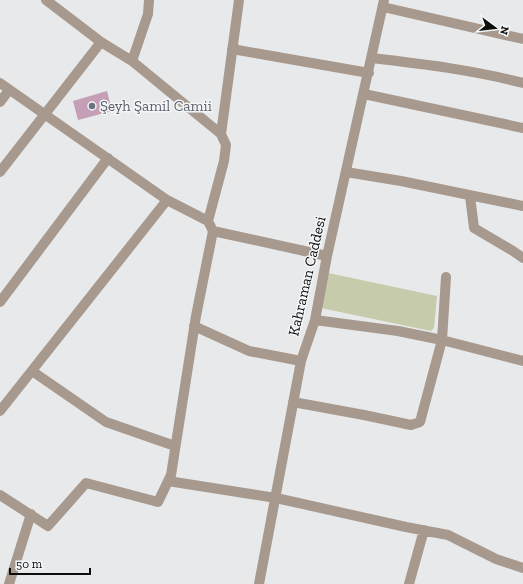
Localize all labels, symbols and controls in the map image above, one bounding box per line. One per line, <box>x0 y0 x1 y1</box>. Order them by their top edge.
north arrow <box>475 8 515 48</box>
text: N <box>497 25 512 37</box>
place label: Şeyh Şamil Camii <box>100 97 212 115</box>
marker: Şeyh Şamil Camii <box>87 101 97 111</box>
street label: Kahraman Caddesi <box>284 214 330 338</box>
scale bar <box>10 550 90 576</box>
text: 50 m <box>16 557 43 571</box>

